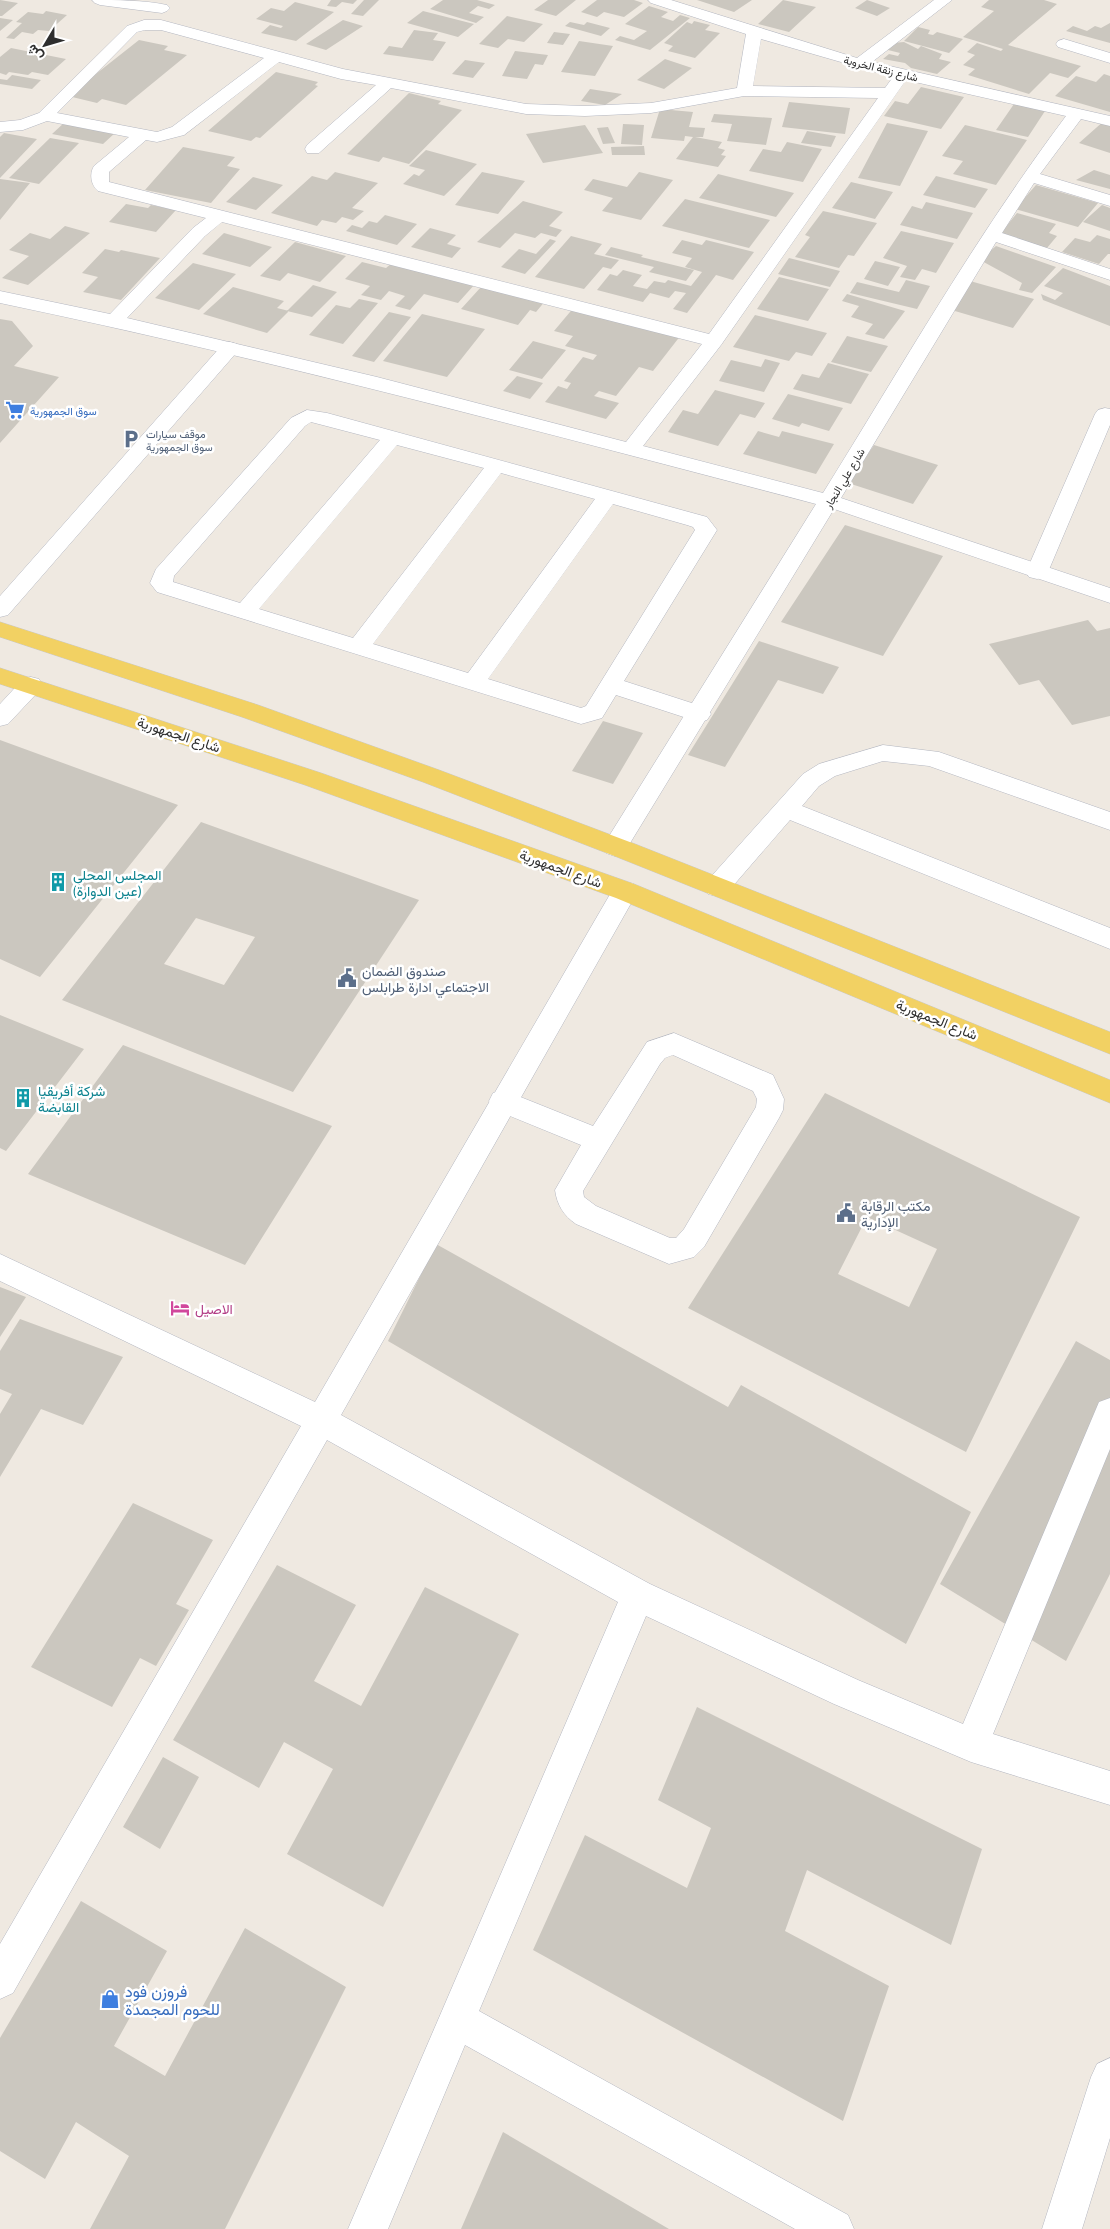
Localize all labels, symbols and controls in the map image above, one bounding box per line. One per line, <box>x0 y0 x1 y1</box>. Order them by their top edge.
north arrow <box>20 20 70 70</box>
text: ش <box>22 41 47 65</box>
street label: شارع زنقة الخروبة <box>842 52 920 86</box>
supermarket icon: سوق الجمهورية <box>4 399 26 421</box>
place label: سوق الجمهورية <box>30 404 97 418</box>
place label: موقف سيارات سوق الجمهورية <box>146 427 213 454</box>
parking icon: موقف سيارات سوق الجمهورية <box>120 428 142 450</box>
street label: شارع علي النجار <box>820 445 871 513</box>
street label: شارع الجمهورية <box>134 713 223 758</box>
street label: شارع الجمهورية <box>517 845 604 894</box>
place label: المجلس المحلي (عين الدوارة) <box>73 866 162 900</box>
building icon: المجلس المحلي (عين الدوارة) <box>47 871 69 893</box>
place label: صندوق الضمان الاجتماعي ادارة طرابلس <box>362 962 489 999</box>
public building icon: صندوق الضمان الاجتماعي ادارة طرابلس <box>336 967 358 989</box>
street label: شارع الجمهورية <box>893 995 980 1046</box>
place label: شركة أفريقيا القابضة <box>38 1082 105 1116</box>
building icon: شركة أفريقيا القابضة <box>12 1087 34 1109</box>
place label: مكتب الرقابة الإدارية <box>861 1197 930 1232</box>
public building icon: مكتب الرقابة الإدارية <box>835 1202 857 1224</box>
hotel icon: الاصيل <box>169 1297 191 1319</box>
place label: الاصيل <box>195 1300 233 1318</box>
place label: فروزن فود للحوم المجمدة <box>125 1981 220 2020</box>
shop icon: فروزن فود للحوم المجمدة <box>99 1988 121 2010</box>

